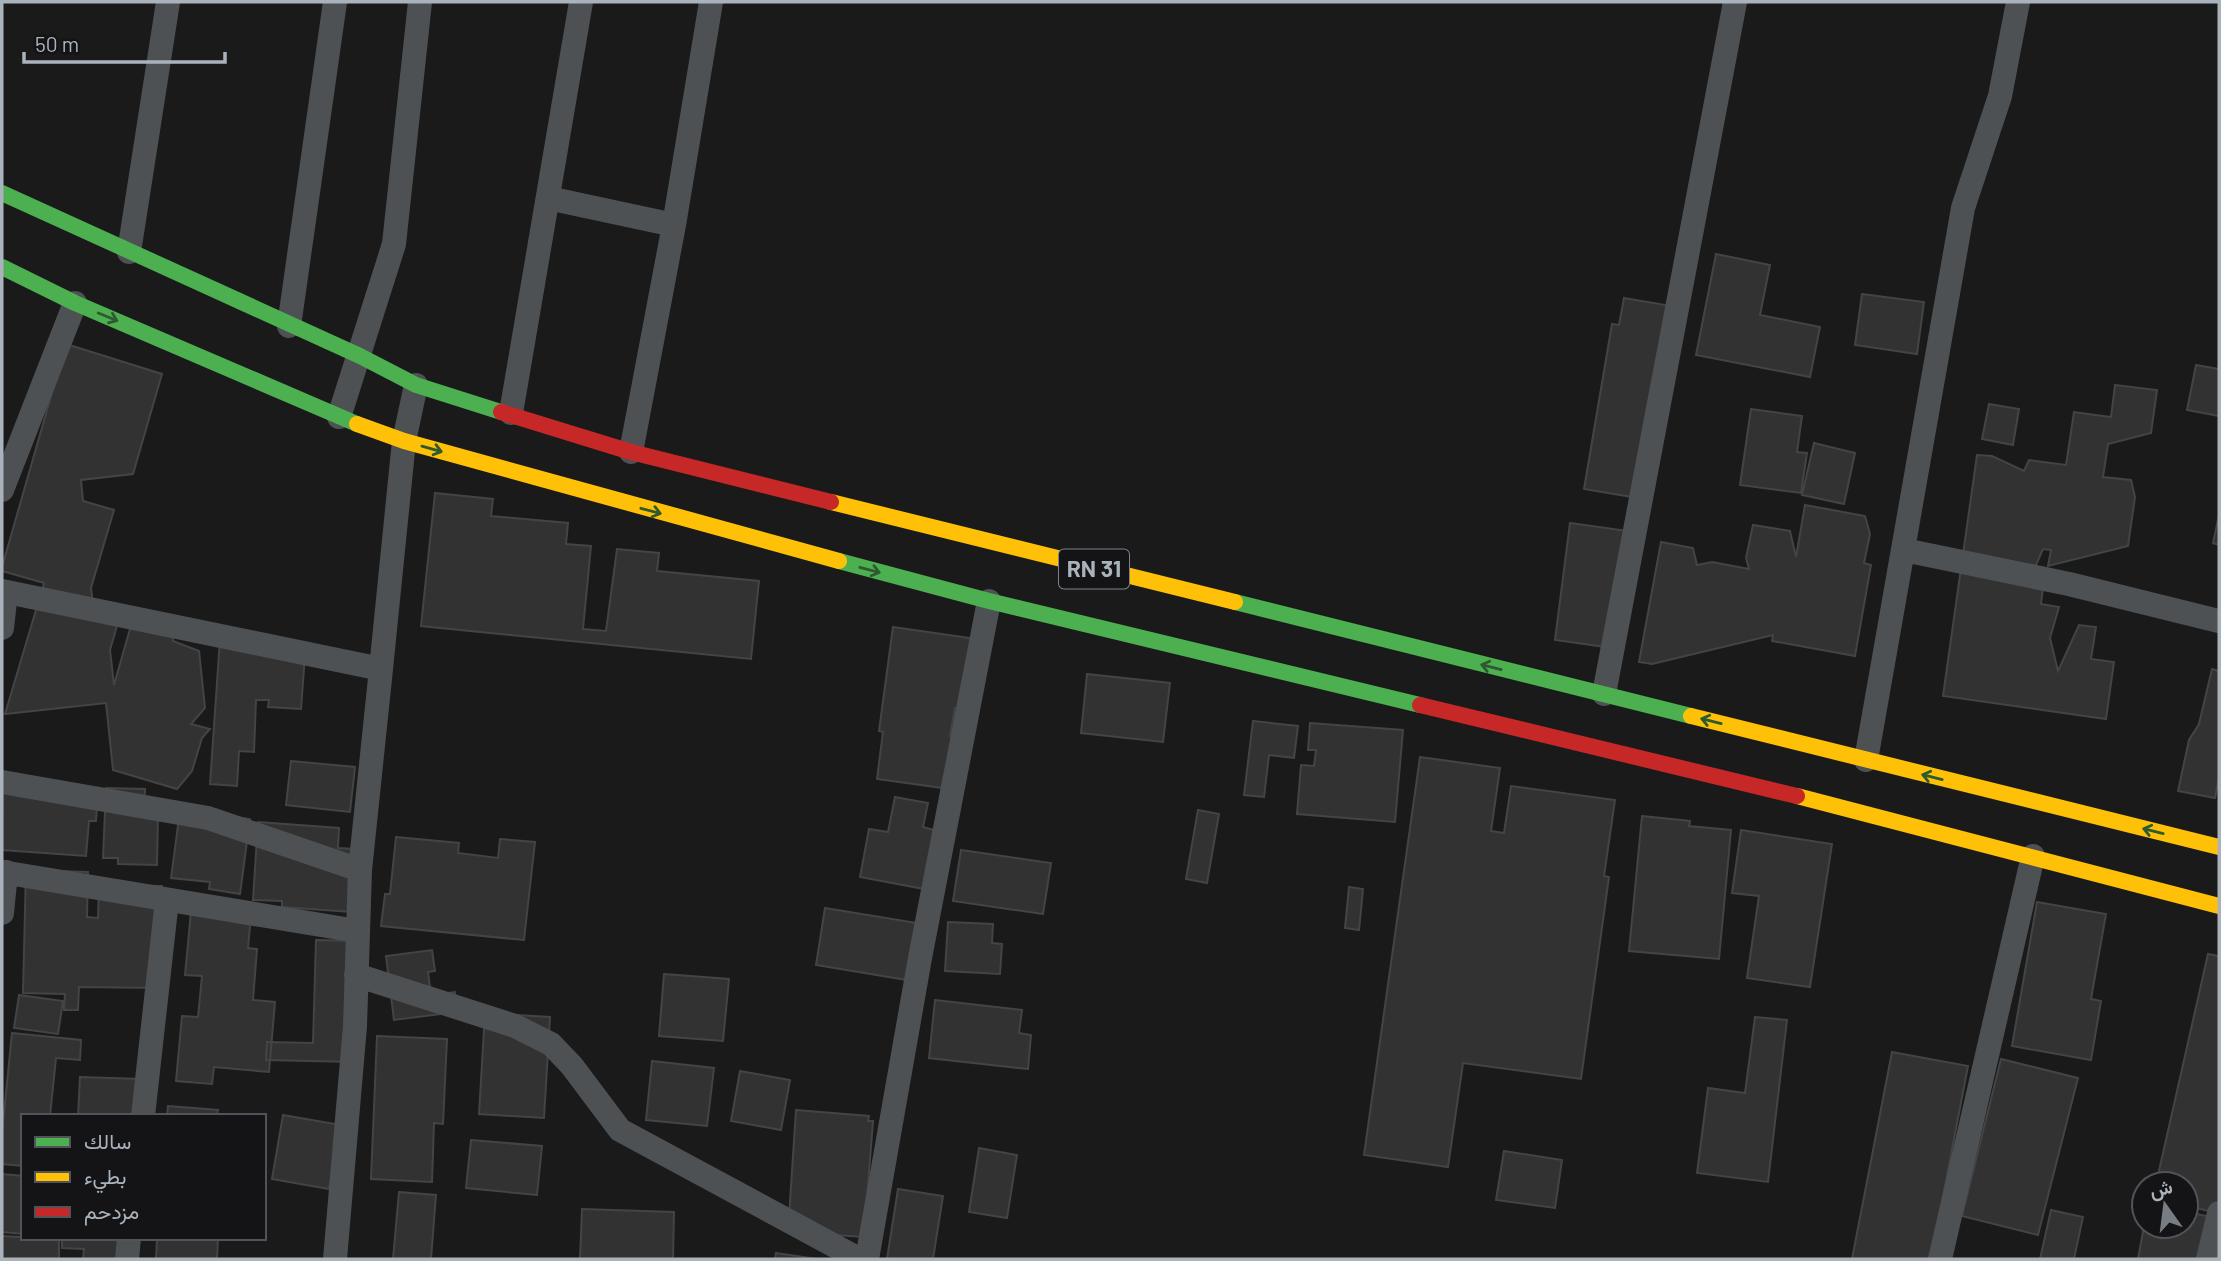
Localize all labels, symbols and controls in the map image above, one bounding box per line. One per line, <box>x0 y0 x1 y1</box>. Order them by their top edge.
scale bar <box>24 21 226 65</box>
text: 50 m <box>35 31 79 56</box>
one-way arrow <box>97 311 118 324</box>
one-way arrow <box>421 443 443 456</box>
one-way arrow <box>639 505 661 518</box>
road number: RN 31 <box>1059 550 1129 589</box>
one-way arrow <box>859 564 881 577</box>
one-way arrow <box>1480 659 1502 672</box>
one-way arrow <box>1700 714 1723 727</box>
one-way arrow <box>1921 769 1944 783</box>
one-way arrow <box>2142 824 2165 837</box>
legend <box>21 1114 266 1240</box>
text: سالك <box>84 1128 131 1153</box>
text: بطيء <box>84 1163 127 1194</box>
north arrow <box>2130 1170 2200 1240</box>
text: ش <box>2147 1174 2175 1203</box>
text: مزدحم <box>84 1198 139 1226</box>

